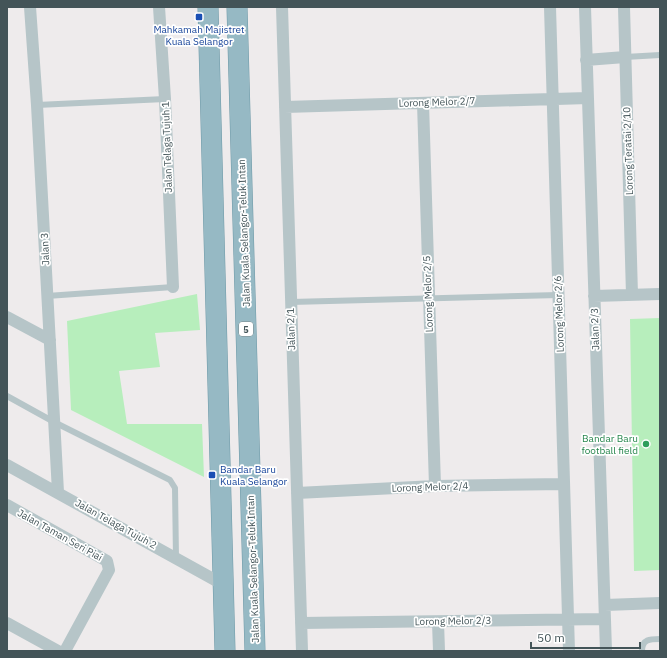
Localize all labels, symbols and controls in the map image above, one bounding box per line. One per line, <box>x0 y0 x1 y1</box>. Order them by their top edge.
marker: Mahkamah Majistret Kuala Selangor <box>194 12 204 22</box>
place label: Mahkamah Majistret Kuala Selangor <box>153 23 245 48</box>
street label: Lorong Melor 2/7 <box>398 94 476 110</box>
street label: Jalan Telaga Tujuh 1 <box>159 101 175 193</box>
street label: Lorong Teratai 2/10 <box>620 107 636 195</box>
street label: Jalan Kuala Selangor-Teluk Intan <box>235 159 253 307</box>
street label: Jalan 3 <box>38 232 52 266</box>
street label: Lorong Melor 2/5 <box>420 255 436 333</box>
street label: Lorong Melor 2/6 <box>551 275 567 353</box>
street label: Jalan 2/1 <box>284 308 298 350</box>
street label: Jalan 2/3 <box>588 308 602 350</box>
road number: 5 <box>239 322 253 336</box>
place label: Bandar Baru football field <box>582 432 638 457</box>
marker: Bandar Baru football field <box>641 439 651 449</box>
place label: Bandar Baru Kuala Selangor <box>220 463 288 488</box>
marker: Bandar Baru Kuala Selangor <box>207 470 217 480</box>
street label: Lorong Melor 2/4 <box>391 479 469 495</box>
street label: Jalan Kuala Selangor-Teluk Intan <box>244 495 262 643</box>
street label: Jalan Telaga Tujuh 2 <box>73 496 159 552</box>
street label: Jalan Taman Seri Piai <box>15 506 105 564</box>
street label: Lorong Melor 2/3 <box>414 614 492 628</box>
scale bar <box>531 624 640 650</box>
text: 50 m <box>537 630 565 645</box>

